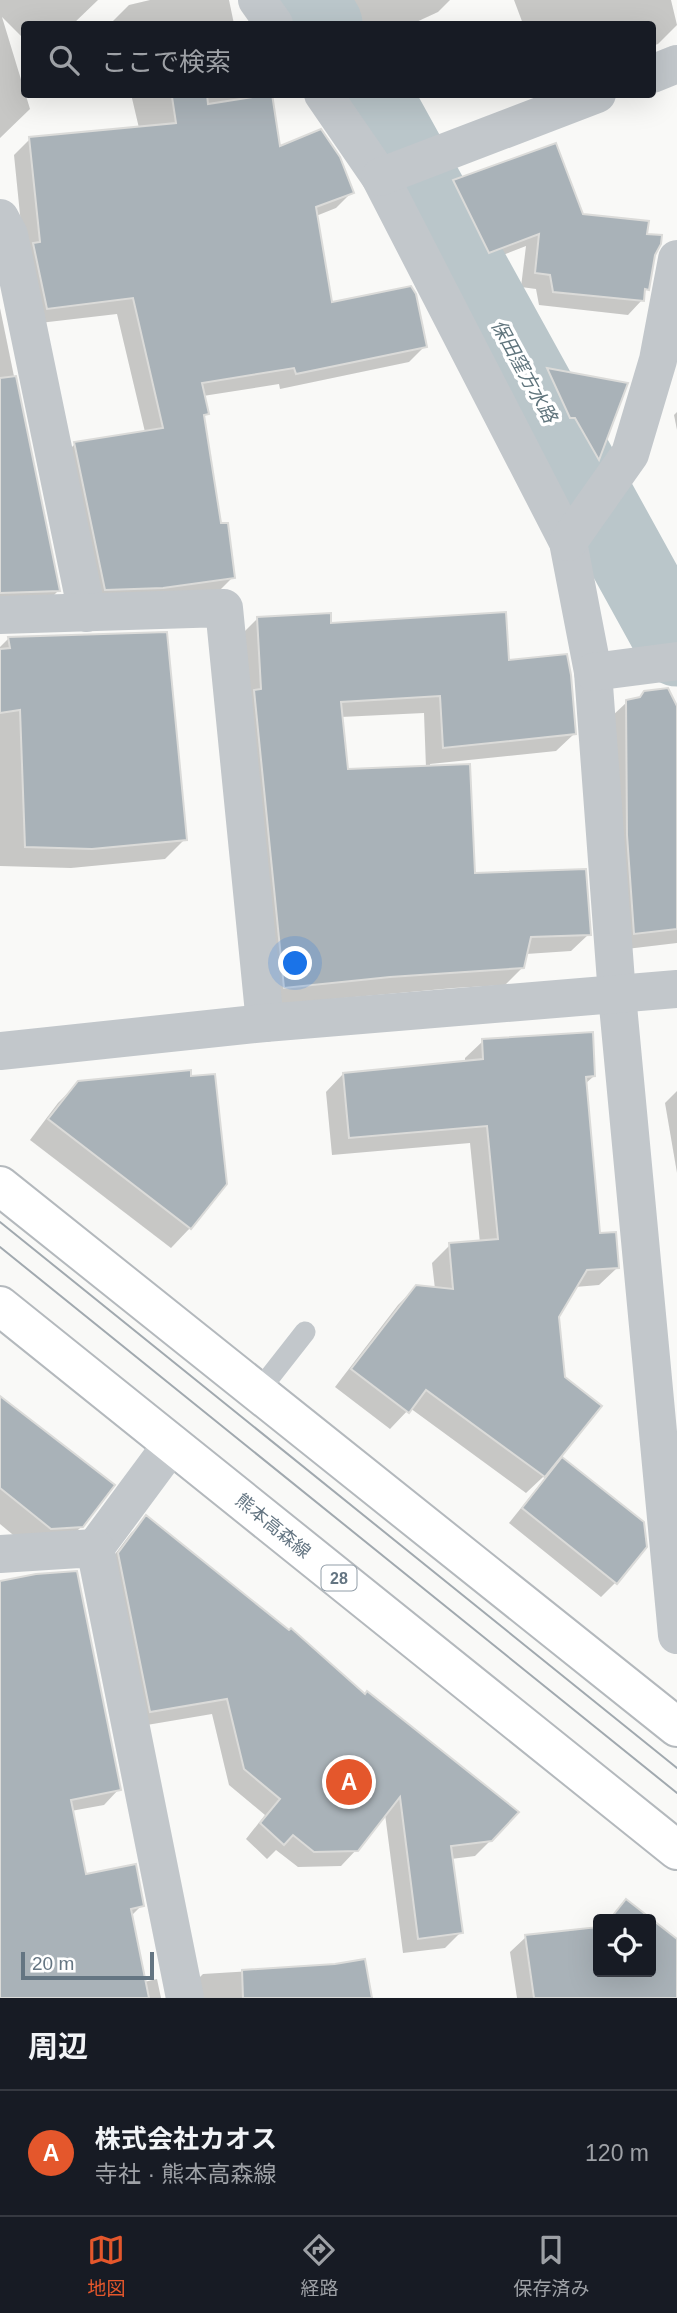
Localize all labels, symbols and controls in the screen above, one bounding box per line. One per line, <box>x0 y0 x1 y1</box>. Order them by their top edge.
search box <box>21 21 656 98</box>
icon: search <box>45 41 83 79</box>
text: ここで検索 <box>101 47 231 77</box>
water label: 保田窪方水路 <box>487 316 562 428</box>
your location <box>278 946 312 980</box>
street label: 熊本高森線 <box>232 1490 314 1562</box>
road number: 28 <box>322 1566 356 1590</box>
pin: A <box>326 1756 372 1808</box>
map controls <box>593 1914 656 1977</box>
button: locate <box>593 1914 656 1977</box>
scale bar <box>21 1949 154 1981</box>
text: 20 m <box>32 1953 74 1974</box>
text: 周辺 <box>28 2030 88 2063</box>
text: 株式会社カオス <box>95 2124 277 2154</box>
text: A <box>43 2140 59 2166</box>
text: 120 m <box>585 2140 649 2166</box>
text: 寺社 · 熊本高森線 <box>95 2161 276 2187</box>
tab: 地図 <box>87 2231 126 2300</box>
tab: 経路 <box>300 2231 339 2300</box>
tab: 保存済み <box>513 2231 590 2300</box>

